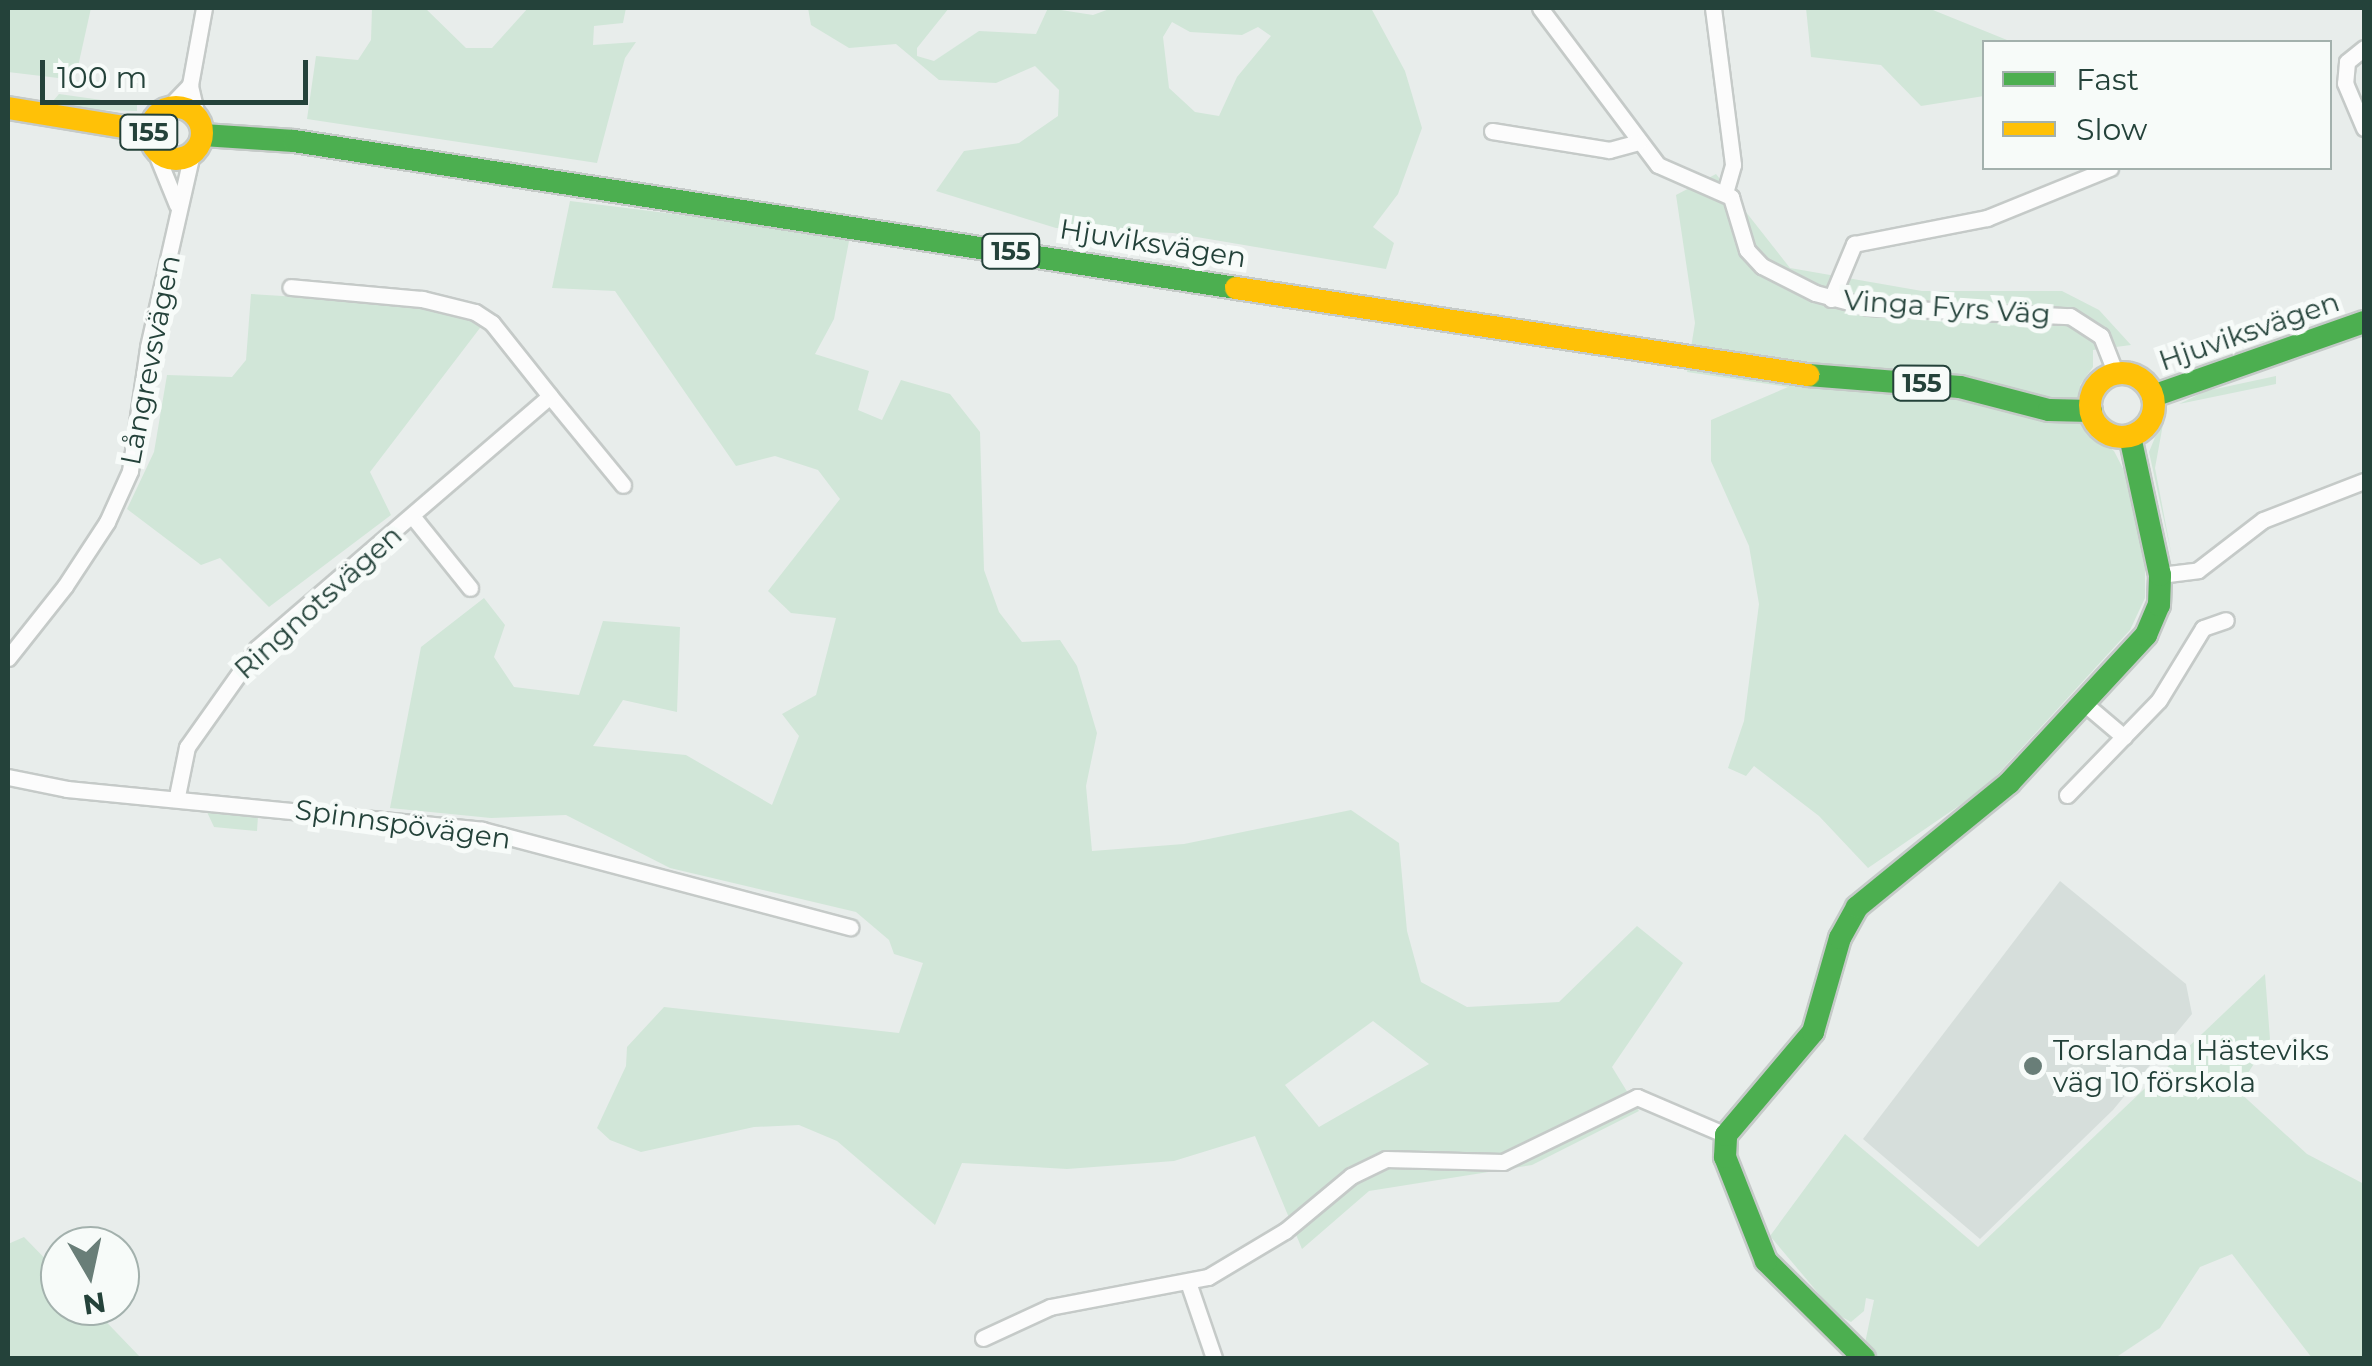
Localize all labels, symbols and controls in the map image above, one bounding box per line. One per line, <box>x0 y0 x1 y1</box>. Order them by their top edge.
scale bar <box>45 40 312 102</box>
legend <box>1982 40 2332 170</box>
text: 100 m <box>57 59 147 96</box>
text: Fast <box>2076 61 2139 98</box>
text: Slow <box>2076 111 2147 148</box>
road number: 155 <box>119 112 179 152</box>
street label: Hjuviksvägen <box>1057 212 1249 274</box>
road number: 155 <box>981 231 1041 271</box>
street label: Långrevsvägen <box>113 252 187 468</box>
street label: Vinga Fyrs Väg <box>1842 283 2052 331</box>
street label: Hjuviksvägen <box>2154 284 2344 378</box>
road number: 155 <box>1892 363 1952 403</box>
street label: Ringnotsvägen <box>228 518 408 686</box>
street label: Spinnspövägen <box>293 792 513 856</box>
place label: Torslanda Hästeviks väg 10 förskola <box>2053 1033 2329 1099</box>
marker: Torslanda Hästeviks väg 10 förskola <box>2022 1055 2044 1077</box>
north arrow <box>40 1226 140 1326</box>
text: N <box>81 1285 108 1322</box>

